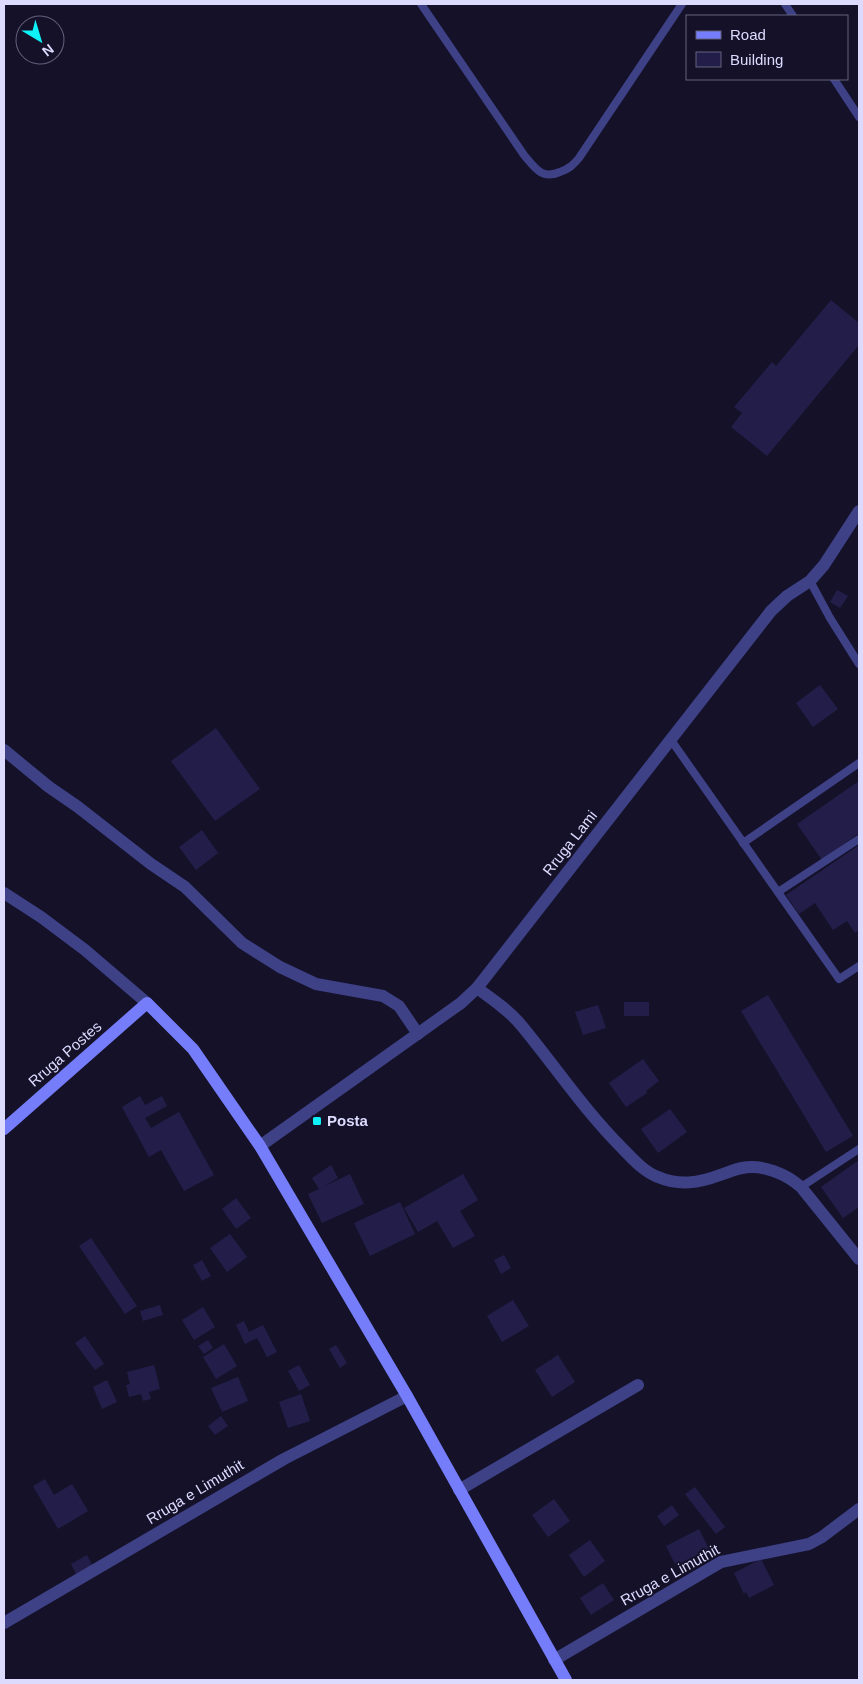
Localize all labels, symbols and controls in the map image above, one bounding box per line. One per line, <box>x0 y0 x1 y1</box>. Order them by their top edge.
north arrow <box>15 15 65 65</box>
legend <box>686 15 848 80</box>
text: Road <box>730 26 766 43</box>
text: N <box>39 41 57 60</box>
text: Building <box>730 51 783 68</box>
street label: Rruga Lami <box>539 807 600 878</box>
street label: Rruga Postes <box>25 1017 105 1090</box>
place label: Posta <box>327 1112 369 1129</box>
marker: Posta <box>311 1115 323 1127</box>
street label: Rruga e Limuthit <box>143 1456 247 1527</box>
street label: Rruga e Limuthit <box>618 1540 723 1609</box>

